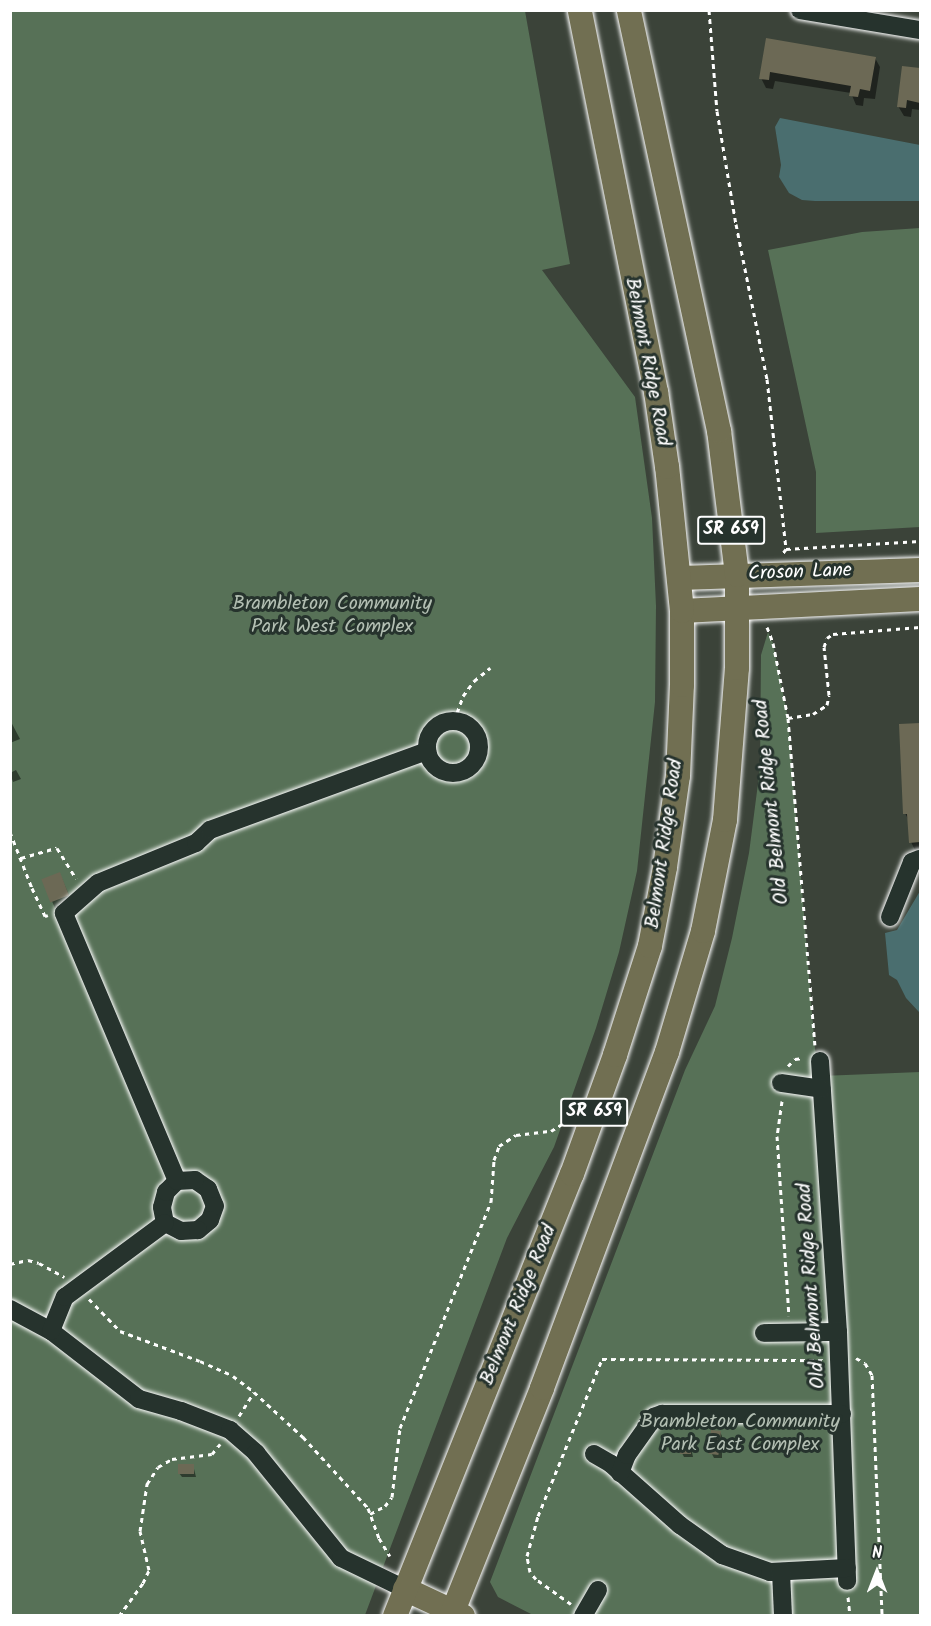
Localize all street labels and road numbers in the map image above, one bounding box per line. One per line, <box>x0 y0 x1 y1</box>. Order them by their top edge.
street label: Belmont Ridge Road <box>619 276 675 448</box>
road number: SR 659 <box>696 515 766 545</box>
street label: Croson Lane <box>748 559 852 587</box>
street label: Old Belmont Ridge Road <box>749 698 795 906</box>
street label: Belmont Ridge Road <box>641 758 689 930</box>
road number: SR 659 <box>560 1097 628 1127</box>
street label: Old Belmont Ridge Road <box>793 1182 831 1390</box>
street label: Belmont Ridge Road <box>476 1221 562 1389</box>

